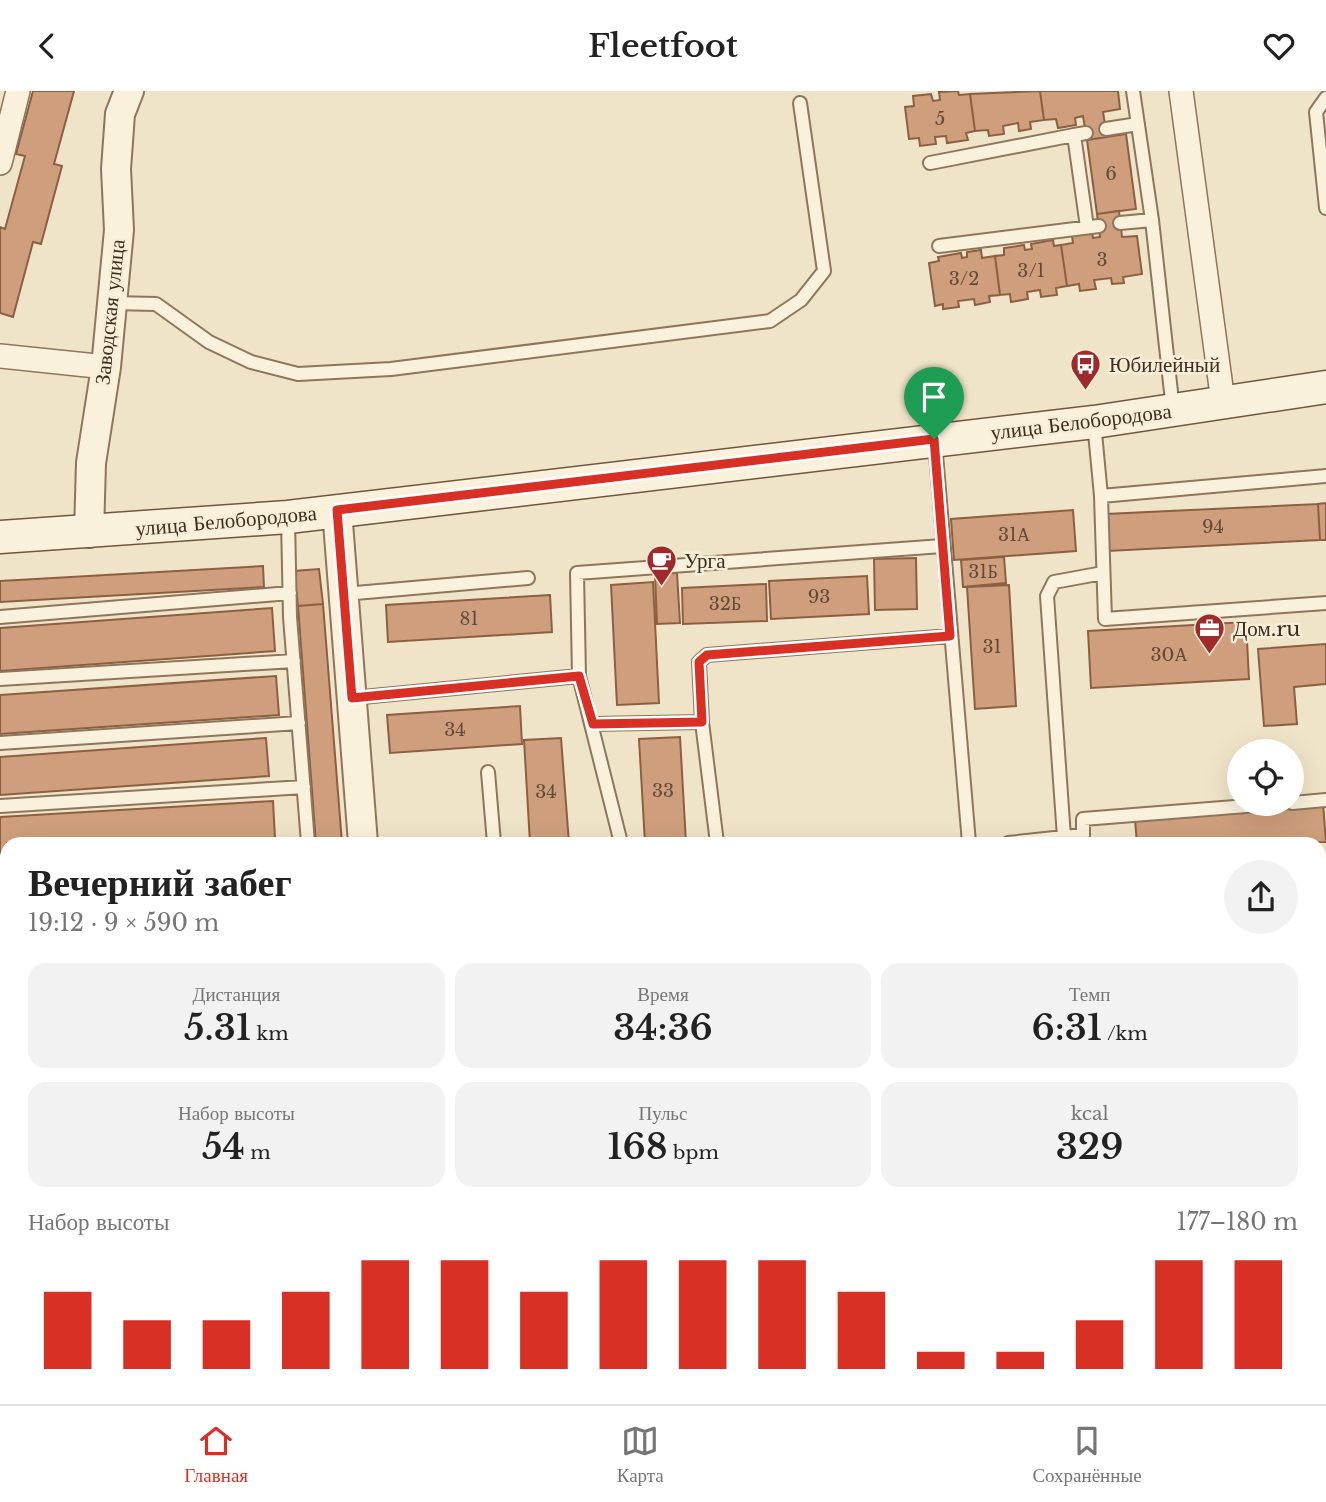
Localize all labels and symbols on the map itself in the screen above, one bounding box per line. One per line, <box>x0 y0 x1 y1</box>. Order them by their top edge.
house number: 5 <box>935 108 945 130</box>
house number: 6 <box>1105 163 1117 185</box>
street label: Заводская улица <box>89 237 131 386</box>
house number: 3 <box>1096 249 1108 271</box>
house number: 3/1 <box>1017 260 1045 282</box>
house number: 3/2 <box>949 268 979 290</box>
bus stop icon: Юбилейный <box>1069 348 1103 392</box>
place label: Юбилейный <box>1109 352 1220 378</box>
pin <box>904 367 964 439</box>
street label: улица Белобородова <box>989 398 1174 446</box>
street label: улица Белобородова <box>134 500 318 542</box>
house number: 94 <box>1202 516 1224 538</box>
house number: 31А <box>998 524 1030 546</box>
cafe icon: Урга <box>644 544 678 588</box>
place label: Урга <box>684 548 726 574</box>
house number: 31Б <box>968 561 998 583</box>
house number: 93 <box>808 586 830 608</box>
house number: 32Б <box>709 593 741 615</box>
house number: 81 <box>460 608 478 630</box>
office icon: Дом.ru <box>1193 612 1227 656</box>
place label: Дом.ru <box>1233 616 1300 642</box>
house number: 31 <box>982 636 1002 658</box>
house number: 30А <box>1151 644 1187 666</box>
house number: 34 <box>444 719 466 741</box>
house number: 33 <box>652 780 674 802</box>
house number: 34 <box>535 781 557 803</box>

